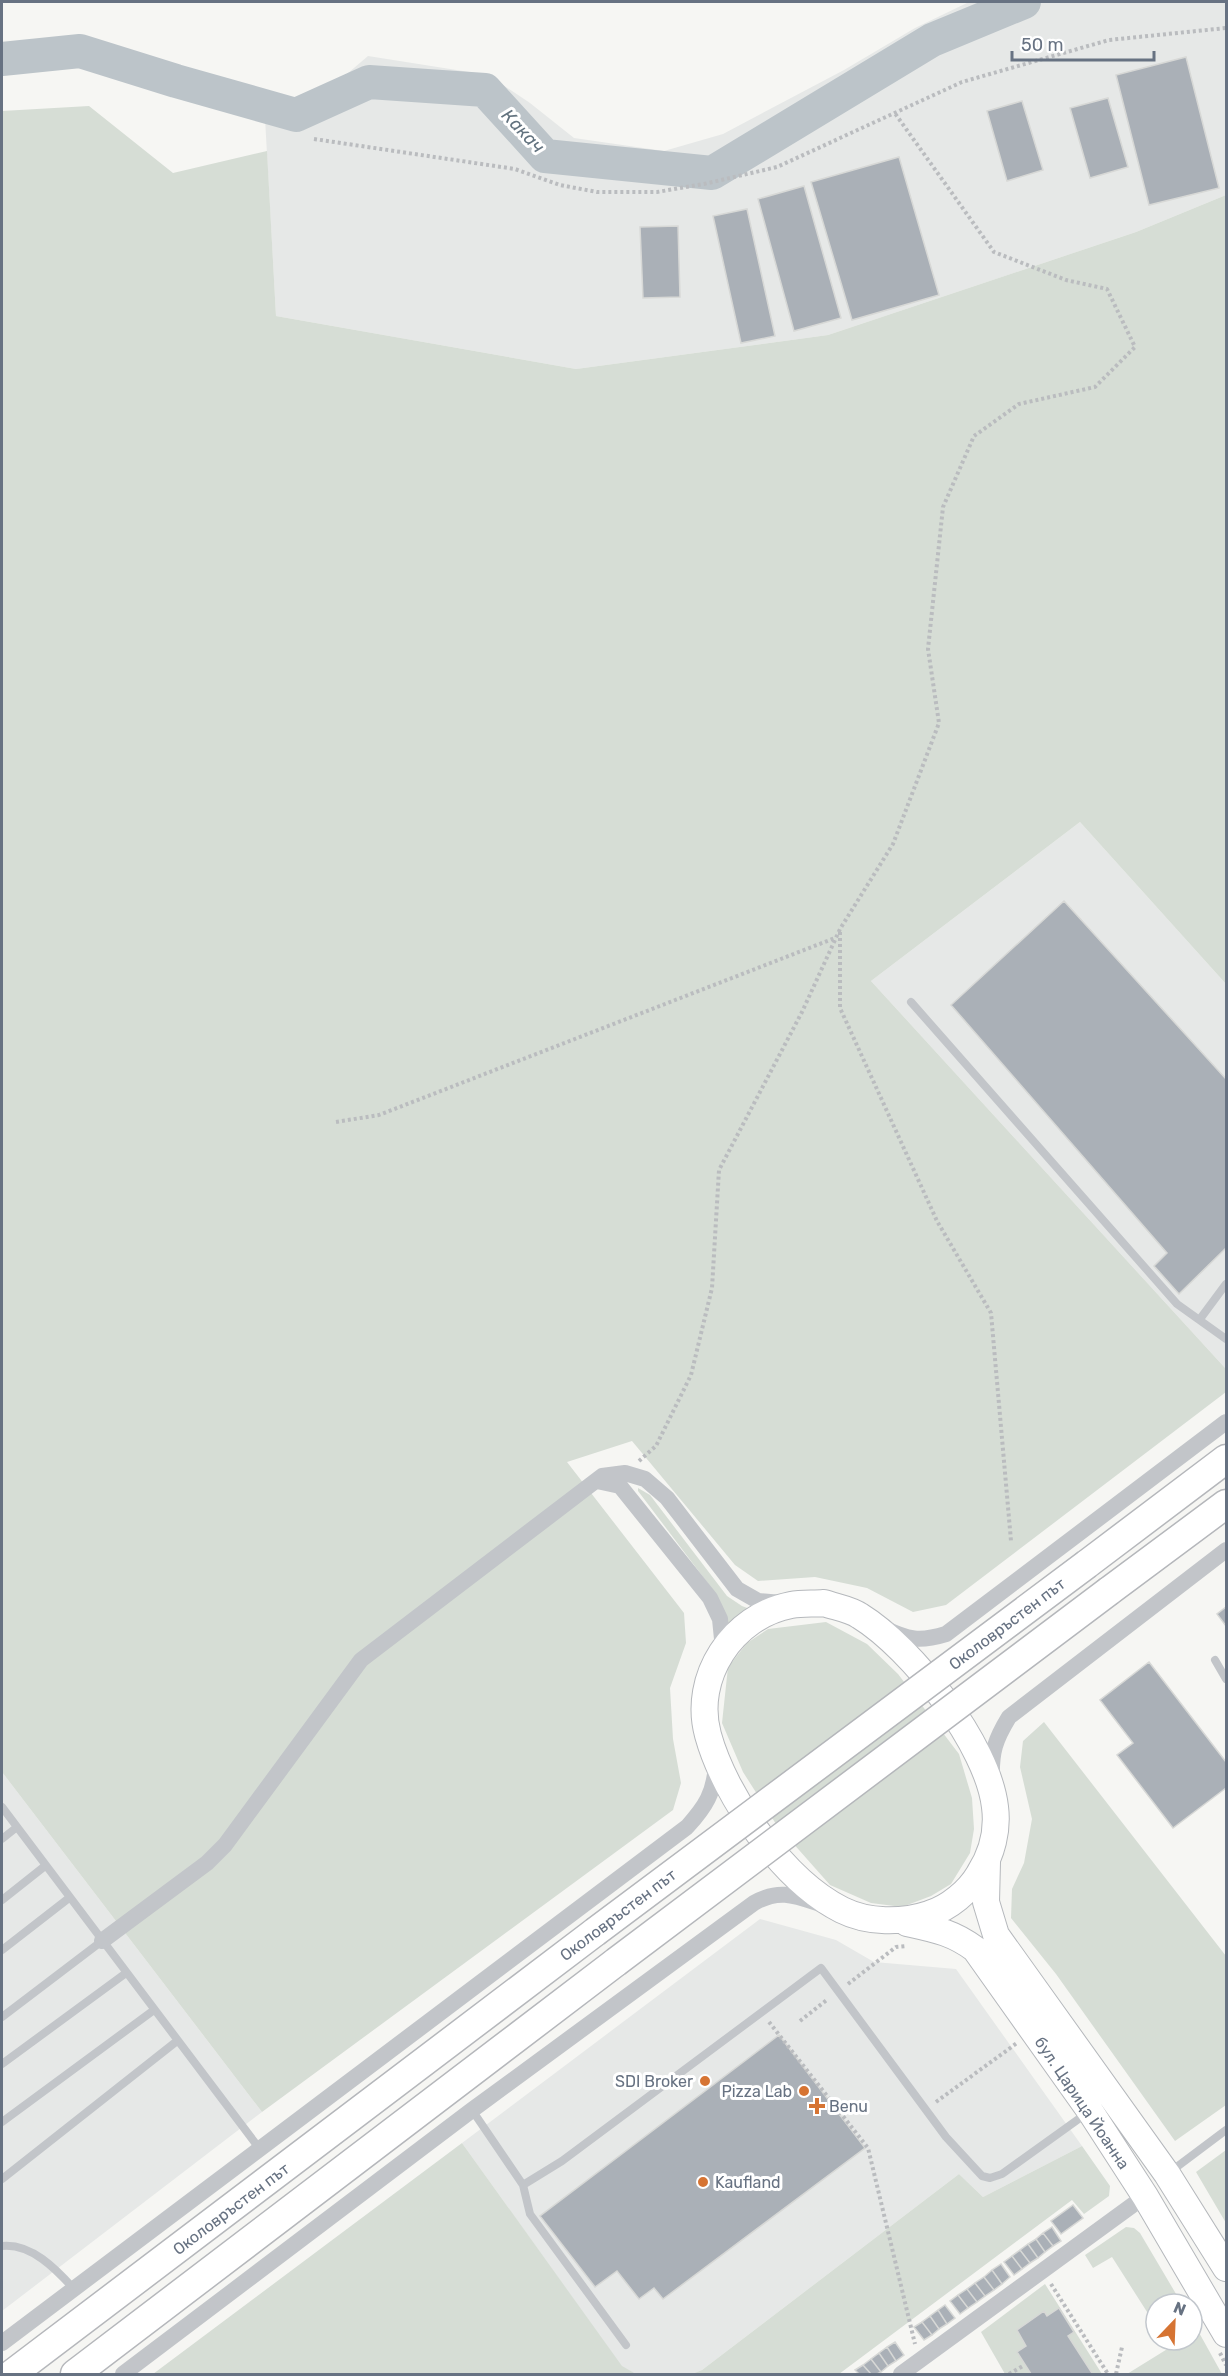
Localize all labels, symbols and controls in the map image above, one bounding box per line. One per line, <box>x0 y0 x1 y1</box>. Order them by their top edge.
scale bar <box>1012 24 1154 62</box>
text: 50 m <box>1021 34 1064 56</box>
water label: Какач <box>497 105 549 157</box>
street label: Околовръстен път <box>945 1574 1069 1674</box>
street label: Околовръстен път <box>556 1865 680 1965</box>
street label: бул. Царица Йоанна <box>1031 2033 1133 2173</box>
place label: SDI Broker <box>615 2072 693 2091</box>
marker: SDI Broker <box>698 2074 712 2088</box>
place label: Pizza Lab <box>721 2082 792 2101</box>
marker: Pizza Lab <box>797 2084 811 2098</box>
place label: Benu <box>829 2097 868 2116</box>
marker: Benu <box>810 2099 824 2113</box>
street label: Околовръстен път <box>169 2159 293 2259</box>
place label: Kaufland <box>715 2173 781 2192</box>
marker: Kaufland <box>696 2175 710 2189</box>
north arrow <box>1144 2292 1204 2352</box>
text: N <box>1171 2298 1189 2320</box>

